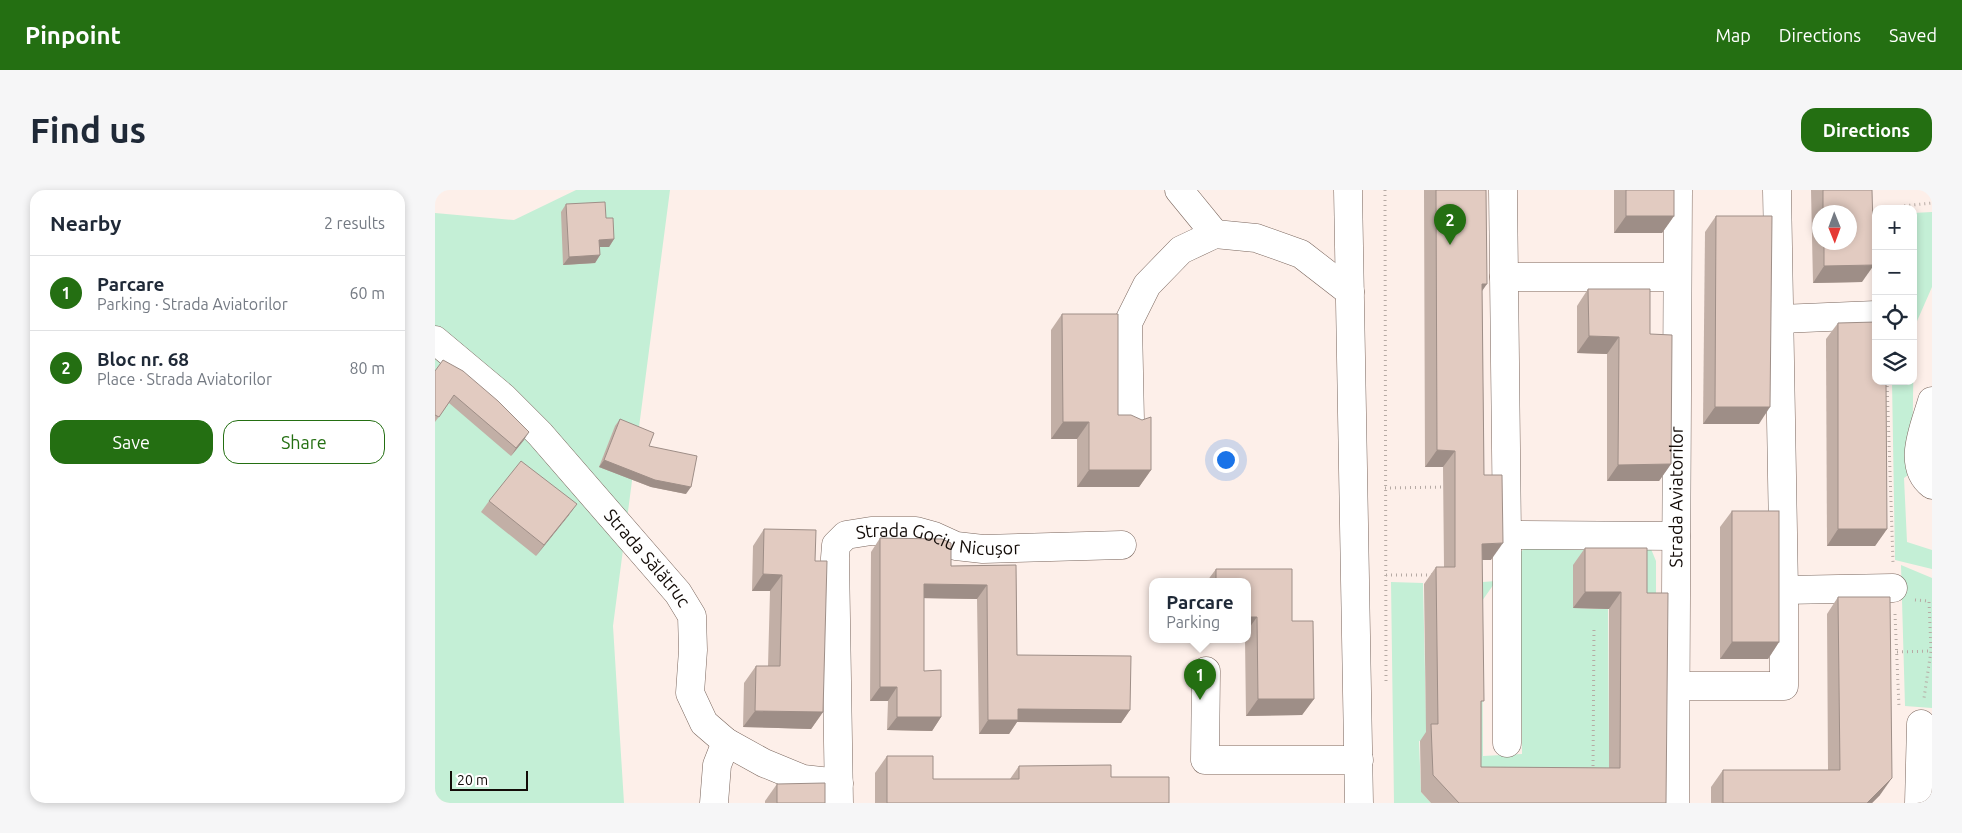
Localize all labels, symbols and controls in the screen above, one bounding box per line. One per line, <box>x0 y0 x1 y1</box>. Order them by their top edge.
text: Pinpoint <box>25 22 121 49</box>
text: Map <box>1715 25 1751 45</box>
text: Directions <box>1779 25 1861 45</box>
text: Saved <box>1889 25 1937 45</box>
button: Directions <box>1801 108 1932 152</box>
text: Find us <box>30 110 146 150</box>
pin: 2 <box>1434 204 1466 245</box>
north arrow <box>1812 205 1857 250</box>
map controls <box>1872 205 1917 385</box>
button: + <box>1872 205 1917 250</box>
text: Nearby <box>50 211 121 235</box>
text: 2 results <box>324 214 385 232</box>
button: − <box>1872 250 1917 295</box>
text: Parcare <box>97 273 165 295</box>
text: 1 <box>61 284 71 302</box>
text: 60 m <box>349 284 385 302</box>
text: Parking · Strada Aviatorilor <box>97 295 288 313</box>
button: locate <box>1872 295 1917 340</box>
button: layers <box>1872 340 1917 385</box>
text: Bloc nr. 68 <box>97 348 189 370</box>
text: 2 <box>61 359 71 377</box>
text: 80 m <box>349 359 385 377</box>
text: Place · Strada Aviatorilor <box>97 370 272 388</box>
button: Save <box>50 420 213 464</box>
button: Share <box>223 420 385 464</box>
street label: Strada Aviatorilor <box>1665 426 1686 568</box>
your location <box>1213 447 1239 473</box>
street label: Strada Sălătruc <box>601 505 695 610</box>
street label: Strada Gociu Nicușor <box>854 519 1020 558</box>
popup <box>1149 578 1251 643</box>
text: Parcare <box>1166 591 1234 613</box>
text: Parking <box>1166 613 1220 631</box>
pin: 1 <box>1184 659 1216 700</box>
scale bar <box>450 768 527 791</box>
text: 20 m <box>457 772 488 788</box>

